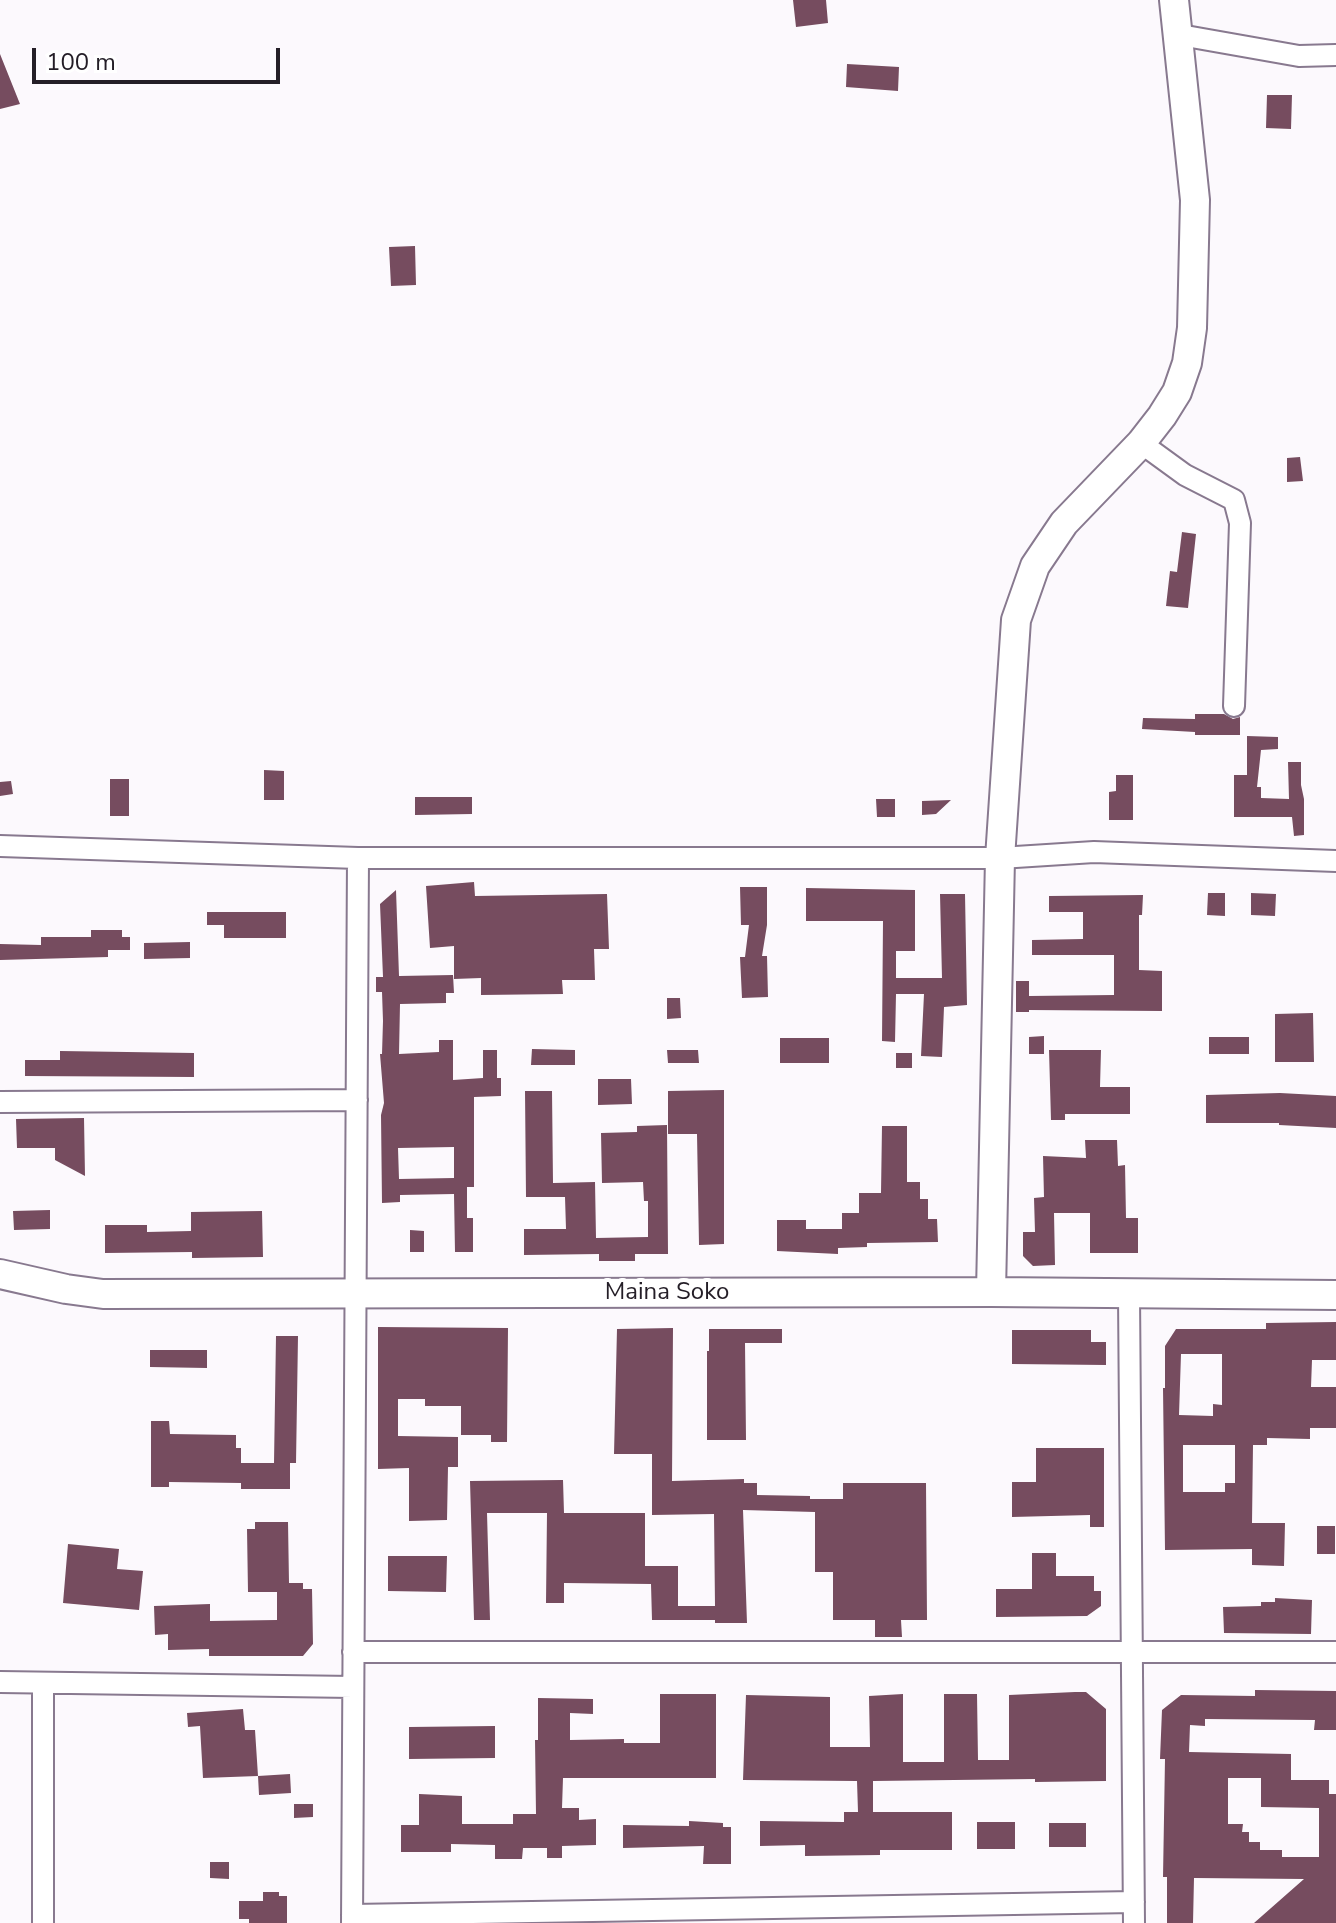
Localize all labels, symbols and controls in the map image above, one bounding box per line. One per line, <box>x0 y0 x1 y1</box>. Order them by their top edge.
scale bar <box>36 32 284 82</box>
text: 100 m <box>46 46 116 78</box>
street label: Maina Soko <box>605 1279 729 1307</box>

